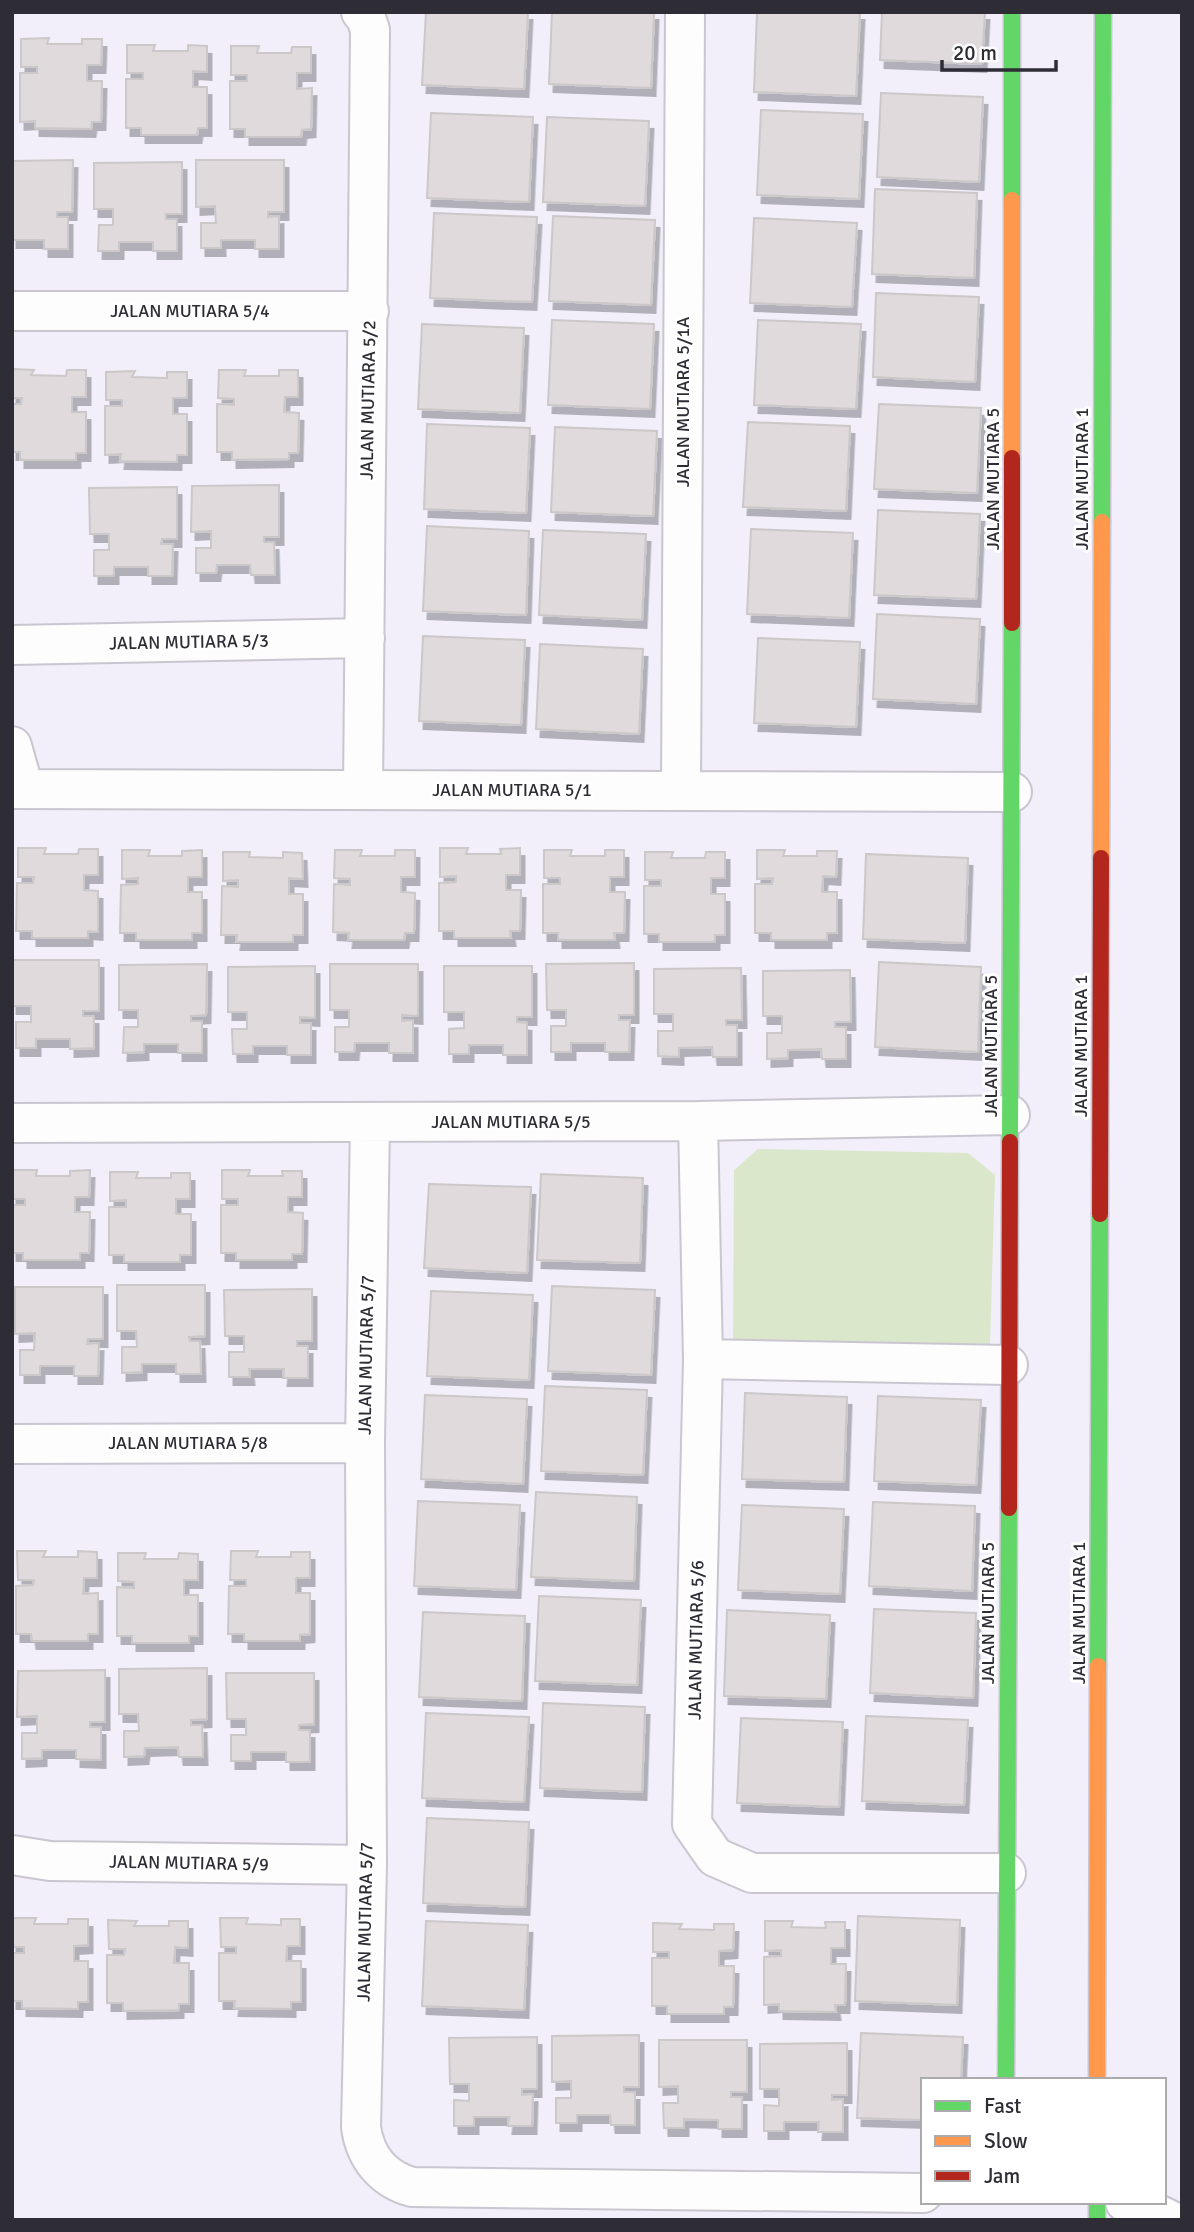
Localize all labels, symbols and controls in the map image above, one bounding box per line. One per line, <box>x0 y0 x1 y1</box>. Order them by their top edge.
scale bar <box>942 28 1056 72</box>
text: 20 m <box>953 40 997 66</box>
street label: JALAN MUTIARA 5/4 <box>110 300 270 322</box>
street label: JALAN MUTIARA 5/1A <box>672 317 694 487</box>
street label: JALAN MUTIARA 5/2 <box>356 320 380 480</box>
street label: JALAN MUTIARA 5 <box>982 408 1004 550</box>
street label: JALAN MUTIARA 1 <box>1071 408 1093 550</box>
street label: JALAN MUTIARA 5/3 <box>109 630 269 654</box>
street label: JALAN MUTIARA 5/1 <box>432 779 592 801</box>
street label: JALAN MUTIARA 5 <box>980 975 1002 1117</box>
street label: JALAN MUTIARA 1 <box>1070 975 1092 1117</box>
street label: JALAN MUTIARA 5/5 <box>431 1111 591 1133</box>
street label: JALAN MUTIARA 5/7 <box>354 1275 378 1435</box>
street label: JALAN MUTIARA 5/8 <box>108 1432 268 1454</box>
street label: JALAN MUTIARA 5 <box>977 1542 999 1684</box>
street label: JALAN MUTIARA 1 <box>1068 1542 1090 1684</box>
street label: JALAN MUTIARA 5/6 <box>684 1560 708 1720</box>
street label: JALAN MUTIARA 5/7 <box>353 1842 377 2002</box>
street label: JALAN MUTIARA 5/9 <box>109 1851 269 1875</box>
legend <box>921 2078 1166 2204</box>
text: Fast <box>984 2093 1021 2119</box>
text: Slow <box>984 2128 1028 2154</box>
text: Jam <box>984 2163 1020 2189</box>

